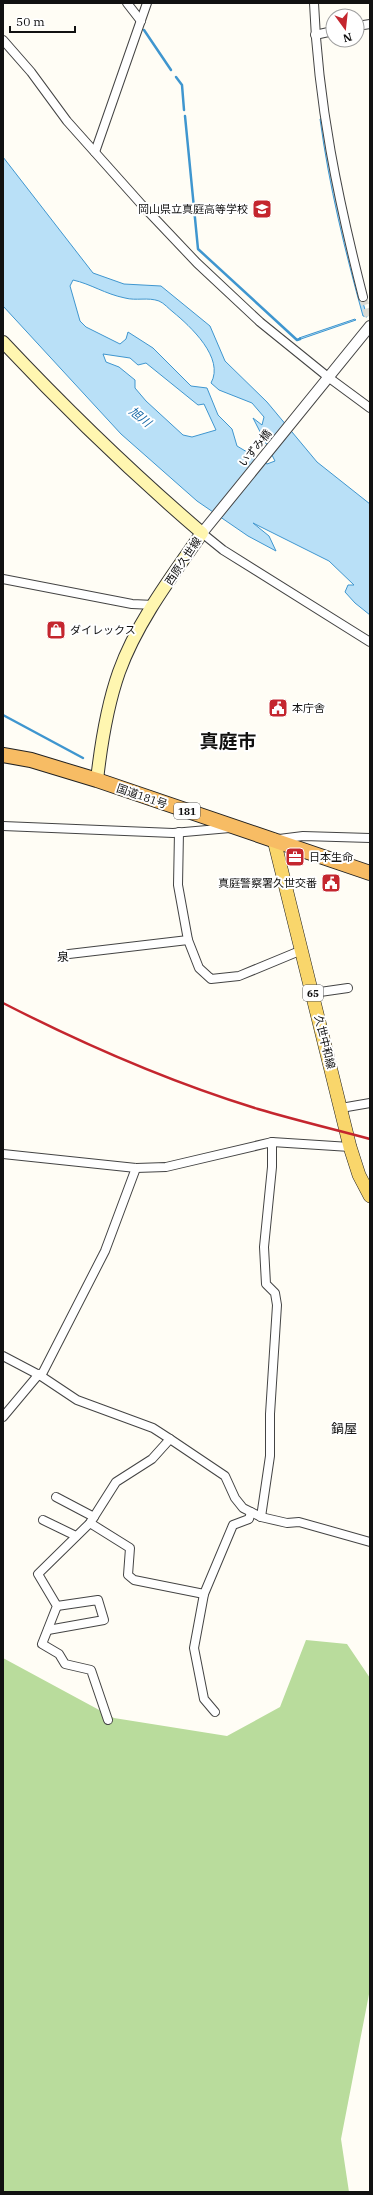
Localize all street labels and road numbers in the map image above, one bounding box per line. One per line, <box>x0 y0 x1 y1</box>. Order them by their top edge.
street label: いずみ橋 <box>236 426 274 470</box>
street label: 西原久世線 <box>162 534 204 588</box>
street label: 国道181号 <box>115 781 169 811</box>
road number: 181 <box>174 803 200 819</box>
road number: 65 <box>303 985 323 1001</box>
street label: 久世中和線 <box>312 1014 338 1070</box>

